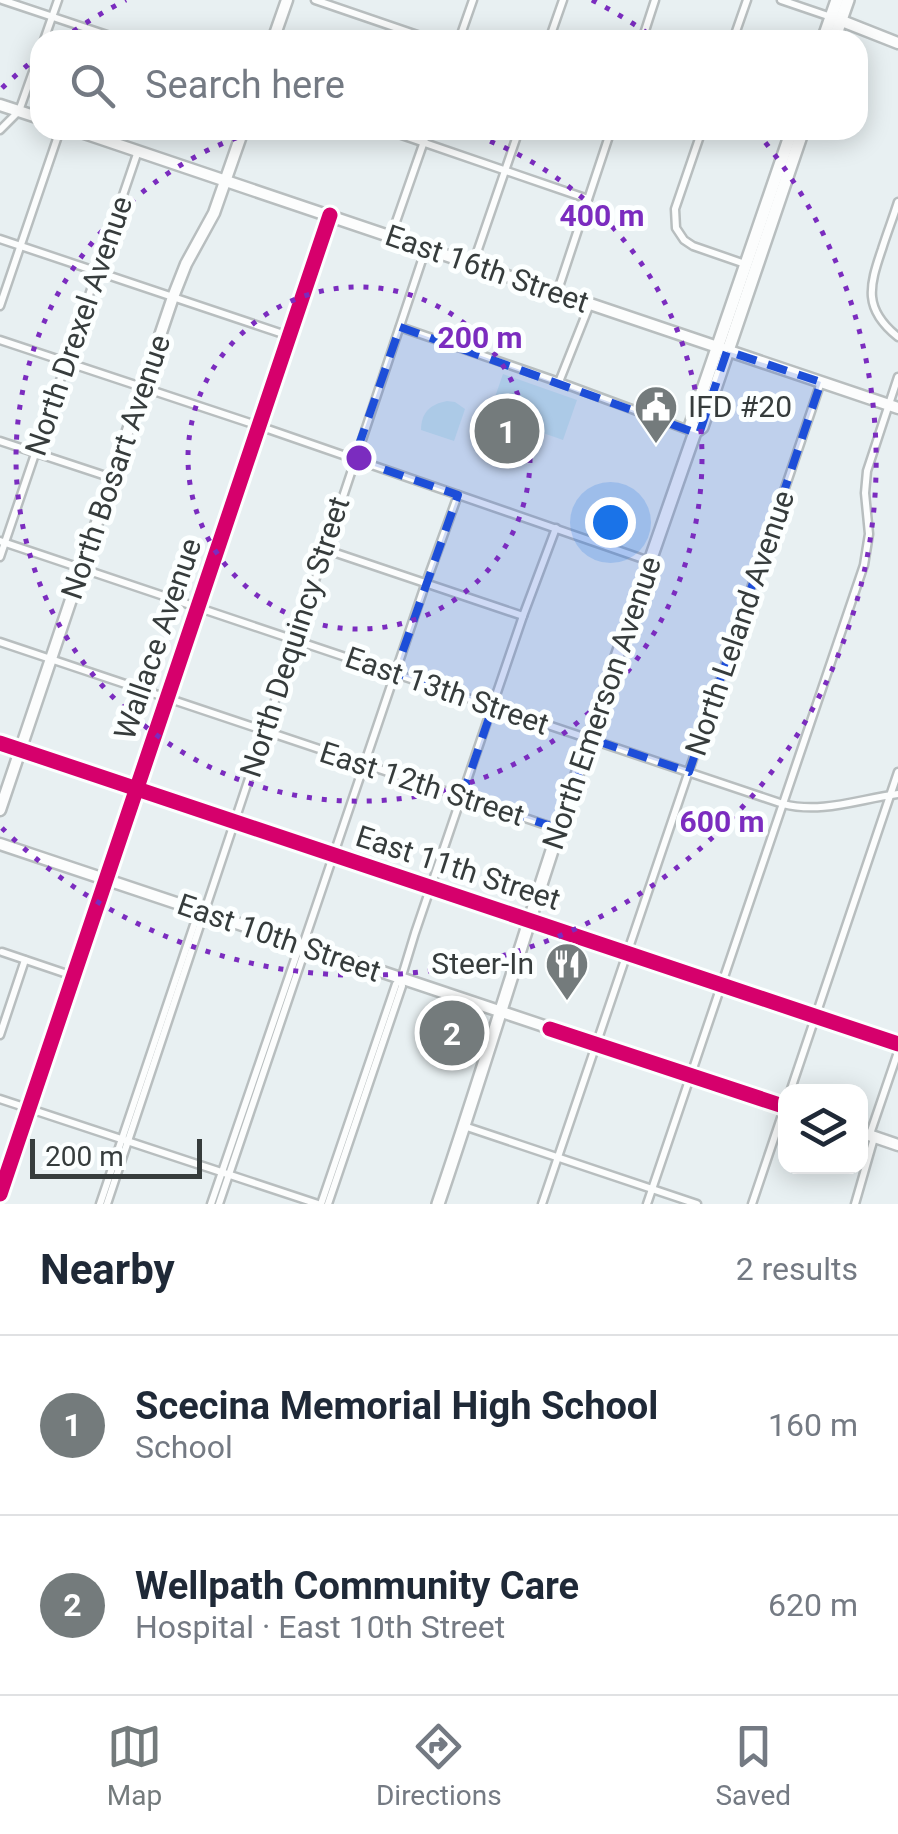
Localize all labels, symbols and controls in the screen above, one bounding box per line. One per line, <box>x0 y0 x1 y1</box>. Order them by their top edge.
search box <box>30 30 868 140</box>
icon: search <box>65 58 120 113</box>
text: Search here <box>145 63 345 107</box>
street label: North Drexel Avenue <box>18 192 139 460</box>
text: 400 m <box>559 198 645 233</box>
street label: East 16th Street <box>381 217 593 320</box>
text: 200 m <box>437 320 523 355</box>
street label: North Bosart Avenue <box>54 330 177 604</box>
public building icon: IFD #20 <box>633 384 679 445</box>
place label: IFD #20 <box>688 389 792 424</box>
pin: 1 <box>474 394 540 468</box>
centre of rings <box>341 440 377 476</box>
street label: North Leland Avenue <box>678 486 801 760</box>
street label: North Dequincy Street <box>233 492 356 781</box>
your location <box>585 497 636 548</box>
street label: Wallace Avenue <box>107 534 208 744</box>
street label: North Emerson Avenue <box>535 552 668 854</box>
street label: East 13th Street <box>341 639 553 742</box>
street label: East 12th Street <box>316 734 529 833</box>
text: 600 m <box>679 804 765 839</box>
street label: East 11th Street <box>352 818 565 917</box>
street label: East 10th Street <box>173 886 385 989</box>
restaurant icon: Steer-In <box>544 941 590 1002</box>
place label: Steer-In <box>431 946 534 981</box>
pin: 2 <box>420 996 484 1070</box>
map controls <box>778 1084 868 1174</box>
button: layers <box>778 1084 868 1174</box>
scale bar <box>30 1134 202 1178</box>
text: 200 m <box>45 1140 124 1173</box>
text: Nearby <box>40 1245 175 1294</box>
text: 2 results <box>736 1250 858 1288</box>
text: Scecina Memorial High School <box>135 1384 658 1428</box>
text: 1 <box>63 1406 82 1444</box>
text: 160 m <box>768 1406 858 1444</box>
text: School <box>135 1428 233 1466</box>
text: Wellpath Community Care <box>135 1564 579 1608</box>
text: 2 <box>63 1586 82 1624</box>
text: 620 m <box>768 1586 858 1624</box>
text: Hospital · East 10th Street <box>135 1608 505 1646</box>
tab: Map <box>107 1719 162 1812</box>
tab: Directions <box>376 1719 502 1812</box>
tab: Saved <box>715 1719 791 1812</box>

